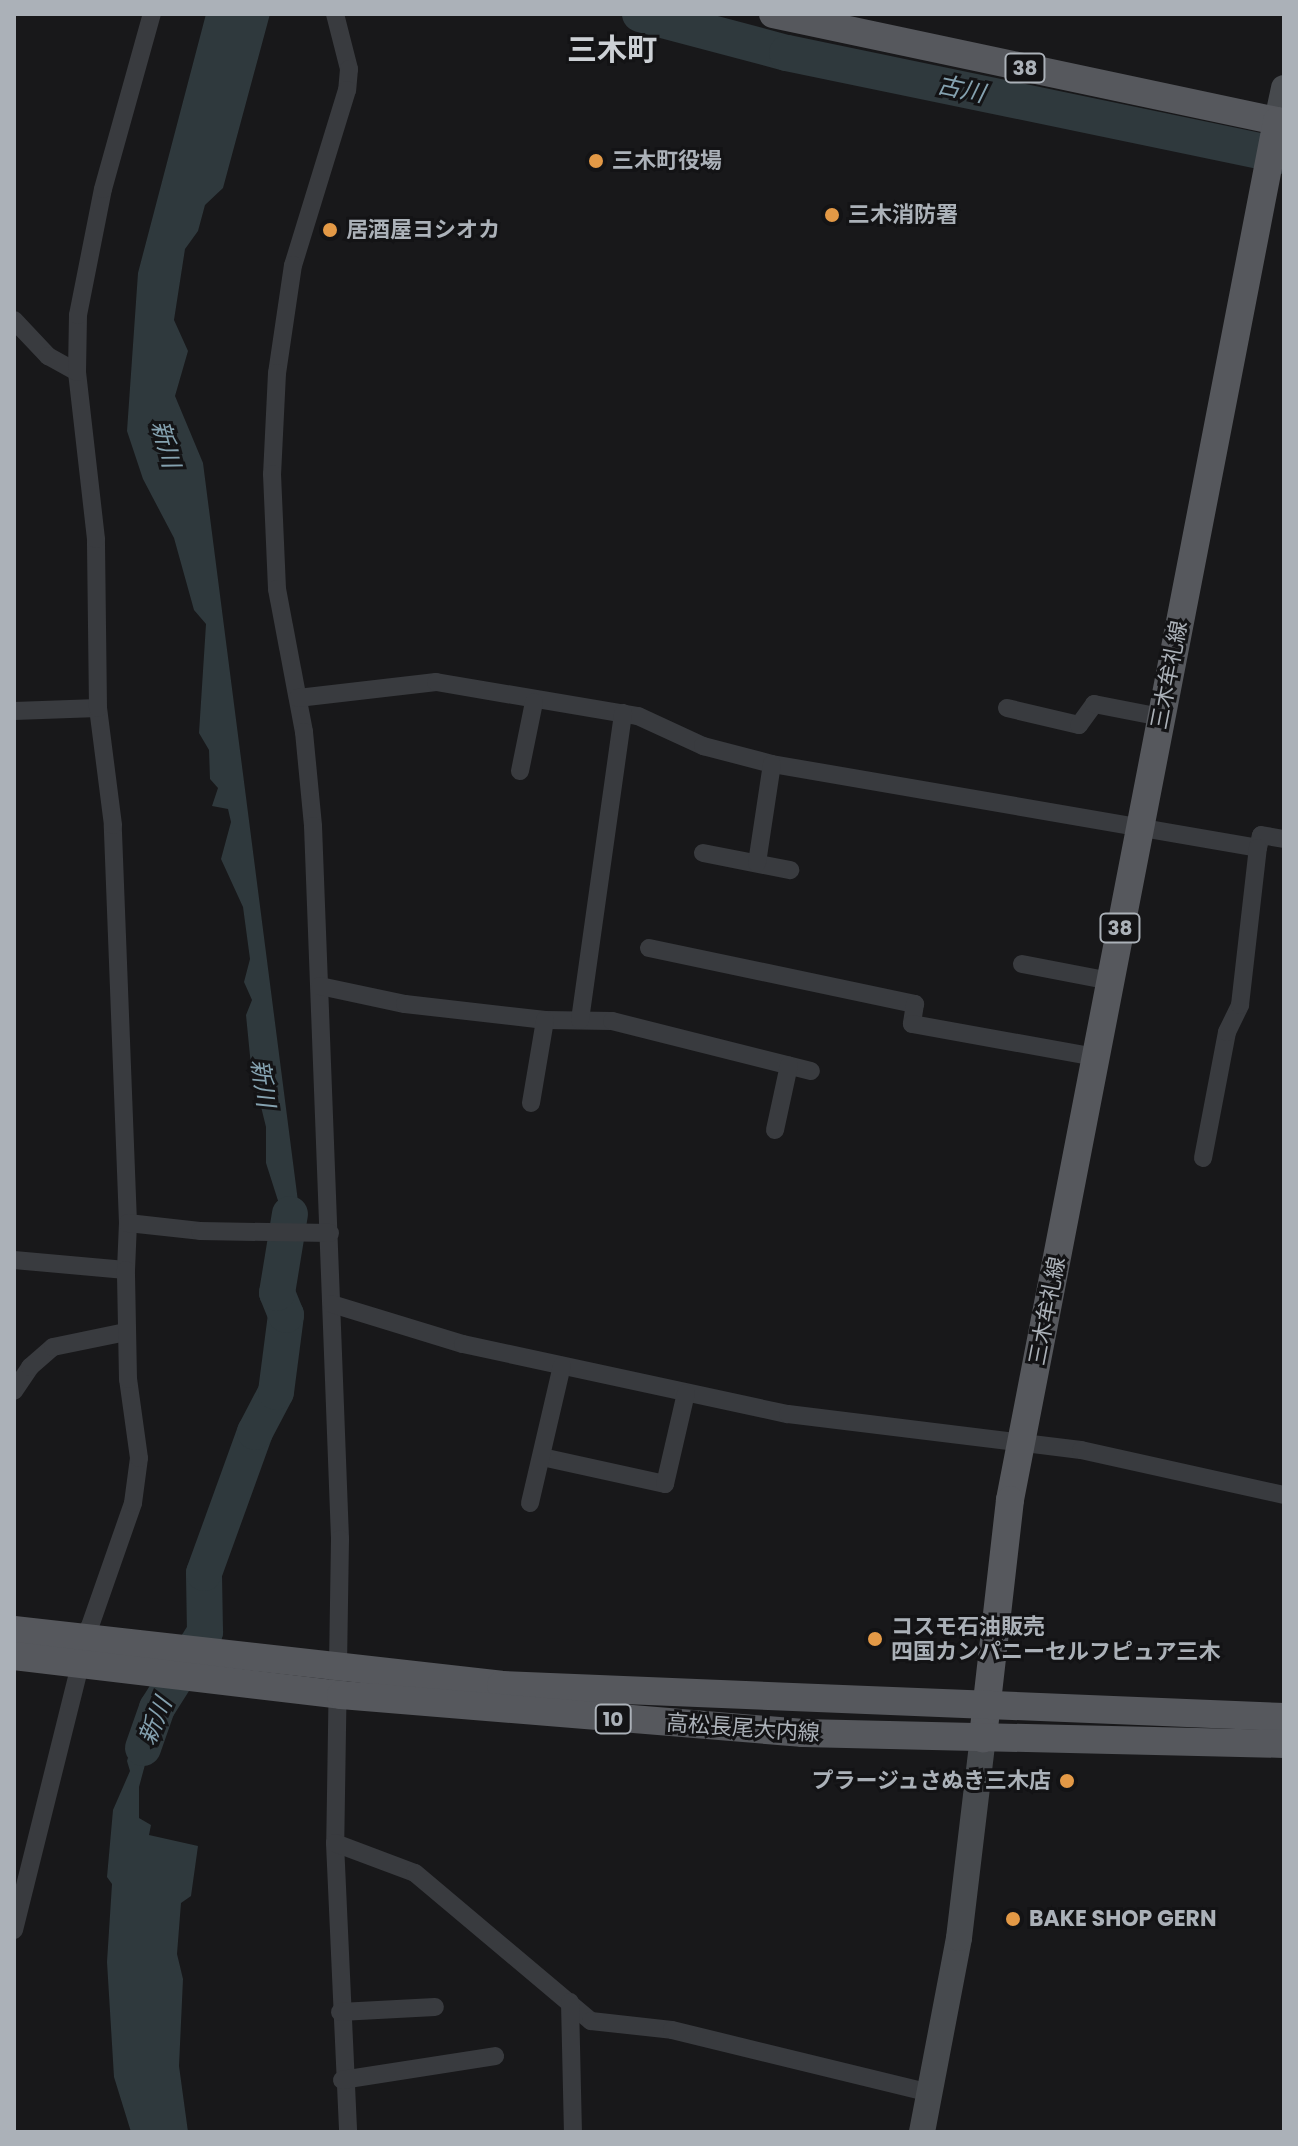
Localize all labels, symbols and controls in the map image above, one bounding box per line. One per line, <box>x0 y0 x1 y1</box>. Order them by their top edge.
district label: 三木町 <box>567 32 657 68</box>
road number: 38 <box>1003 52 1047 84</box>
water label: 古川 <box>935 70 987 108</box>
place label: 三木町役場 <box>612 148 722 174</box>
marker: 三木町役場 <box>587 152 605 170</box>
place label: 三木消防署 <box>848 202 958 228</box>
marker: 三木消防署 <box>823 206 841 224</box>
place label: 居酒屋ヨシオカ <box>346 217 500 243</box>
marker: 居酒屋ヨシオカ <box>321 221 339 239</box>
water label: 新川 <box>146 417 186 471</box>
street label: 三木牟礼線 <box>1146 618 1192 732</box>
road number: 38 <box>1098 912 1142 944</box>
water label: 新川 <box>245 1057 281 1109</box>
street label: 三木牟礼線 <box>1024 1254 1070 1368</box>
place label: コスモ石油販売 四国カンパニーセルフピュア三木 <box>891 1613 1221 1664</box>
marker: コスモ石油販売 四国カンパニーセルフピュア三木 <box>866 1630 884 1648</box>
water label: 新川 <box>132 1693 178 1749</box>
road number: 10 <box>593 1703 633 1735</box>
street label: 高松長尾大内線 <box>665 1709 821 1747</box>
place label: プラージュさぬき三木店 <box>809 1768 1051 1794</box>
marker: プラージュさぬき三木店 <box>1058 1772 1076 1790</box>
place label: BAKE SHOP GERN <box>1029 1906 1216 1932</box>
marker: BAKE SHOP GERN <box>1004 1910 1022 1928</box>

